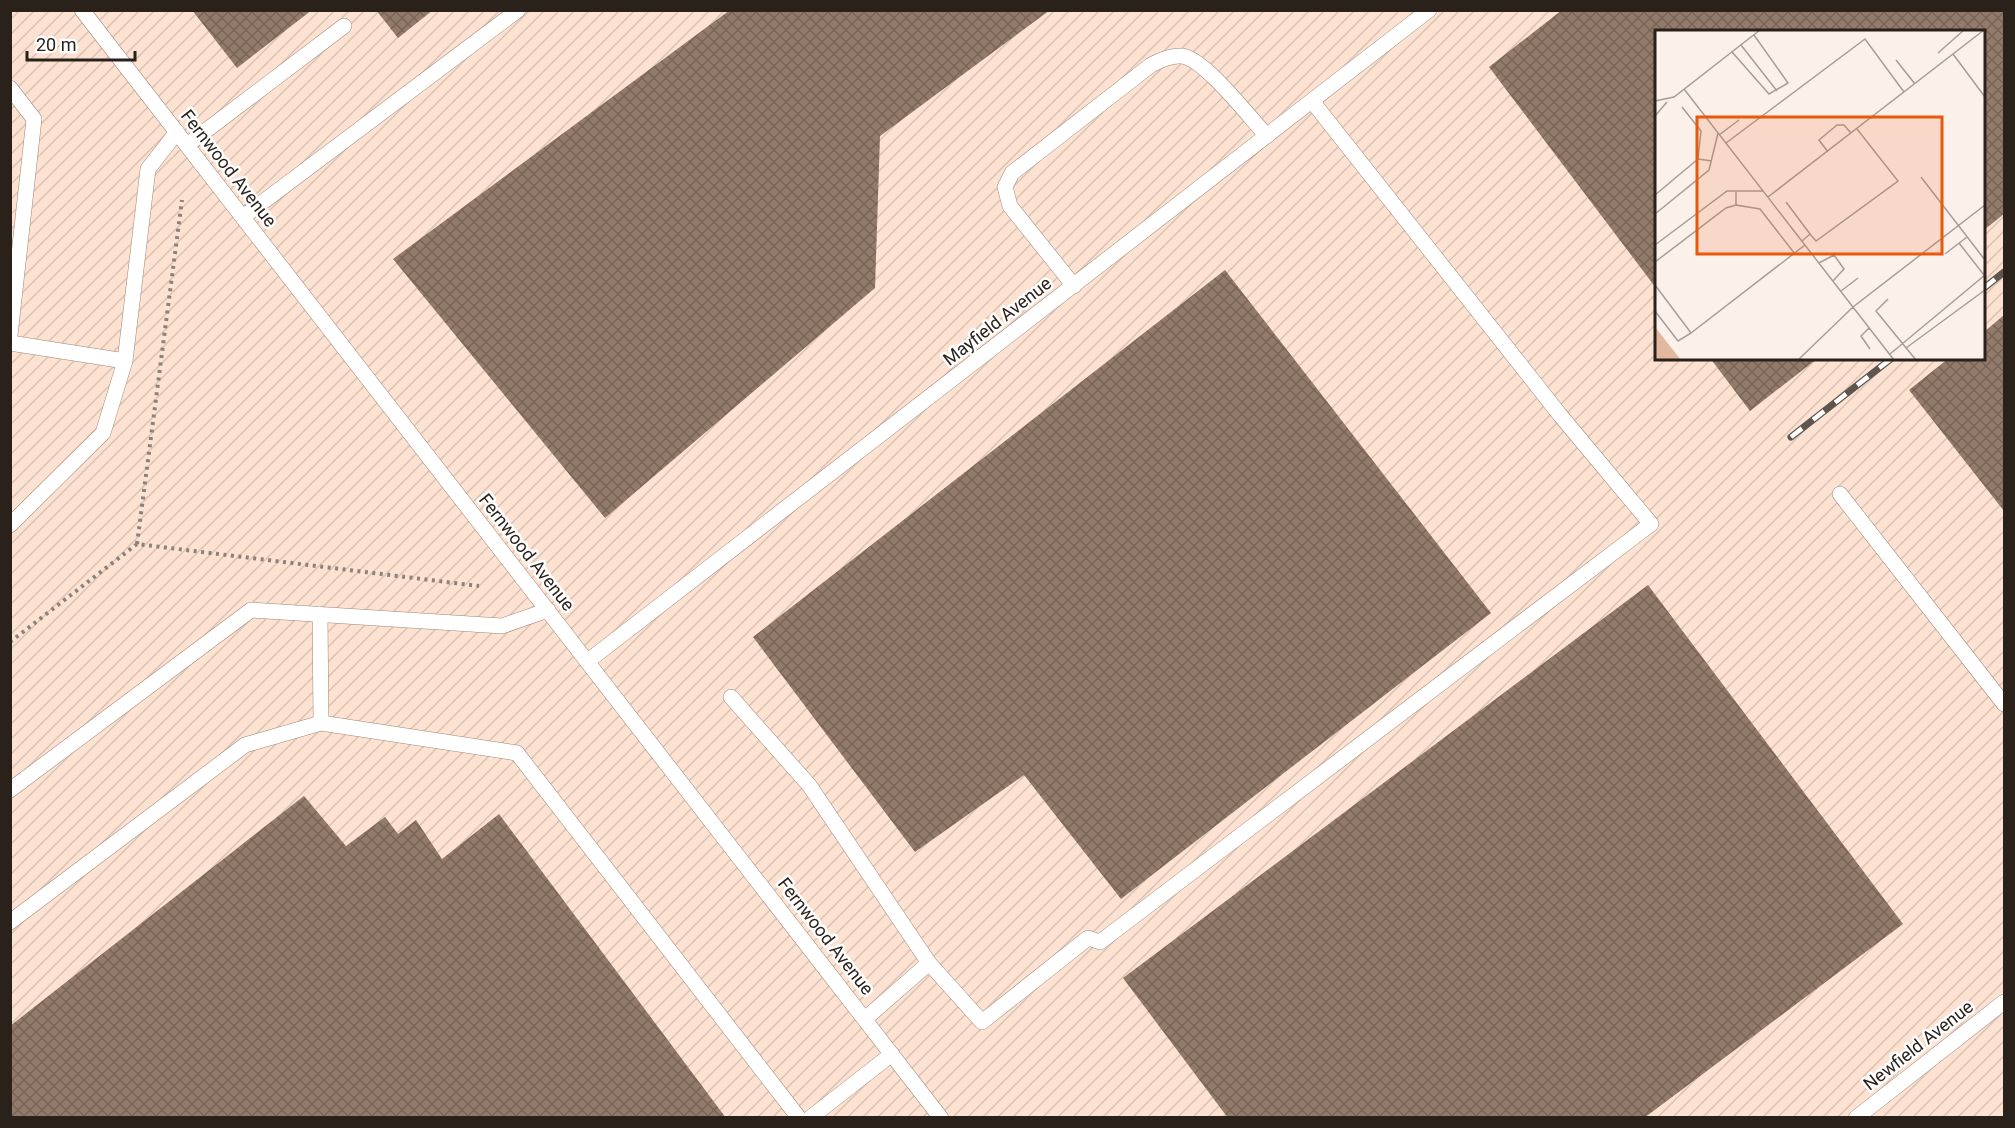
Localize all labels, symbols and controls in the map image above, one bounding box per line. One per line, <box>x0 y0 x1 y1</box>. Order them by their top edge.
scale bar <box>27 24 135 62</box>
inset map <box>1655 30 1985 360</box>
text: 20 m <box>36 34 76 55</box>
street label: Fernwood Avenue <box>177 105 281 231</box>
street label: Mayfield Avenue <box>939 272 1055 370</box>
street label: Fernwood Avenue <box>475 489 579 615</box>
street label: Fernwood Avenue <box>774 873 878 999</box>
street label: Newfield Avenue <box>1859 996 1977 1094</box>

